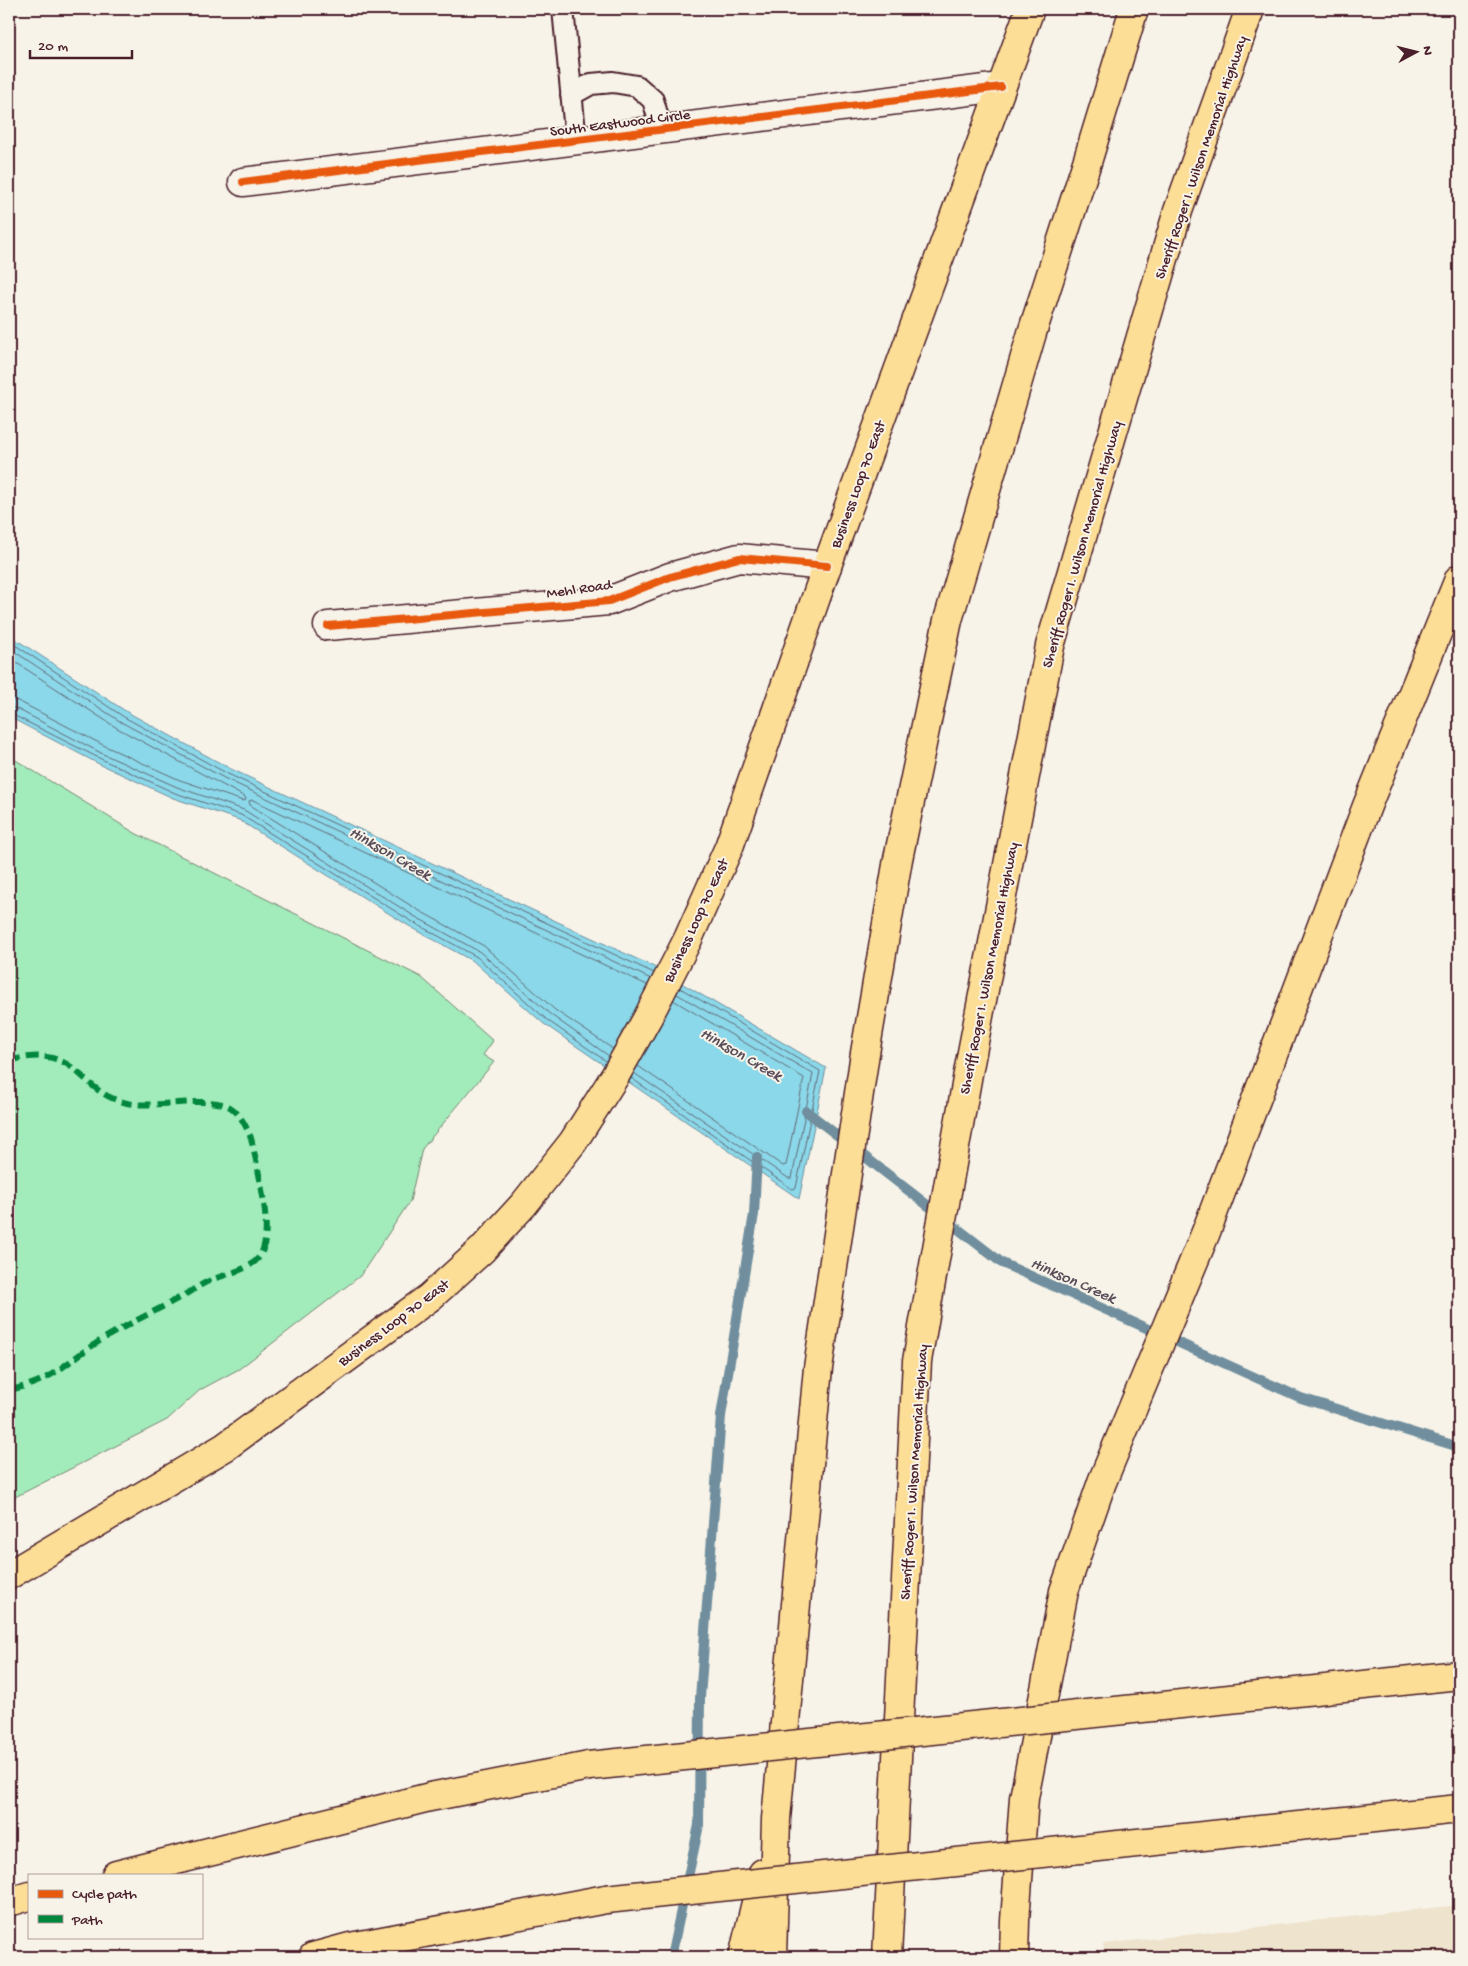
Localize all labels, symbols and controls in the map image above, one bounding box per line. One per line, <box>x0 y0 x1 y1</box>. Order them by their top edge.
scale bar <box>30 28 132 60</box>
north arrow <box>1390 28 1440 78</box>
street label: Sheriff Roger I. Wilson Memorial Highway <box>1152 33 1252 282</box>
text: 20 m <box>38 38 68 56</box>
text: N <box>1417 45 1435 56</box>
street label: South Eastwood Circle <box>549 106 692 142</box>
street label: Business Loop 70 East <box>827 417 891 552</box>
street label: Sheriff Roger I. Wilson Memorial Highway <box>1039 418 1127 670</box>
street label: Mehl Road <box>545 576 614 603</box>
water label: Hinkson Creek <box>345 824 435 887</box>
street label: Sheriff Roger I. Wilson Memorial Highway <box>957 840 1023 1096</box>
street label: Business Loop 70 East <box>660 855 734 986</box>
water label: Hinkson Creek <box>696 1025 786 1088</box>
water label: Hinkson Creek <box>1027 1255 1120 1310</box>
street label: Business Loop 70 East <box>334 1275 455 1372</box>
street label: Sheriff Roger I. Wilson Memorial Highway <box>897 1343 933 1600</box>
legend <box>28 1874 202 1938</box>
text: Cycle path <box>72 1886 137 1904</box>
text: Path <box>71 1912 103 1930</box>

